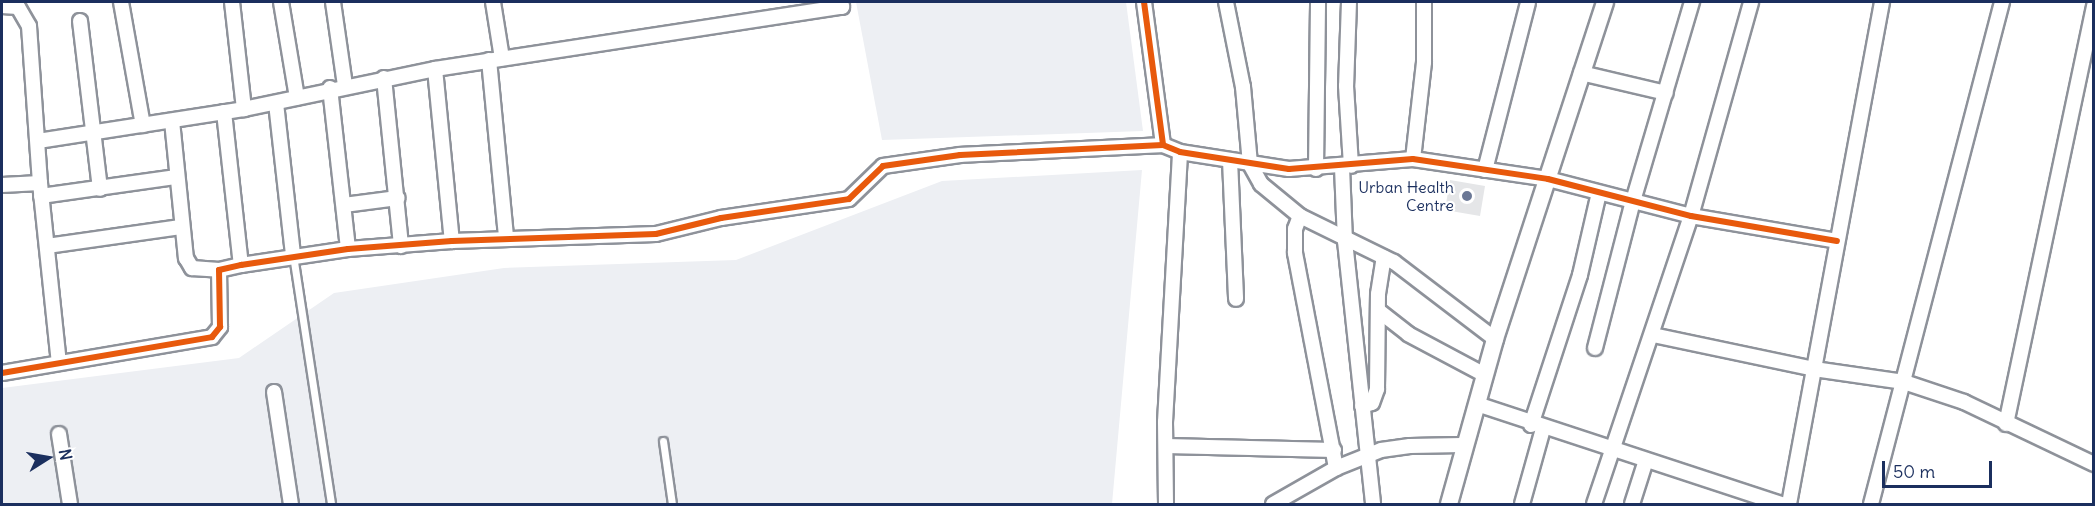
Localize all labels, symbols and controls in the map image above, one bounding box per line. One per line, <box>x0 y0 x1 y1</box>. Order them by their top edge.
place label: Urban Health Centre <box>1358 177 1454 215</box>
marker: Urban Health Centre <box>1458 187 1476 205</box>
north arrow <box>18 428 78 488</box>
text: N <box>55 447 77 462</box>
scale bar <box>1885 449 1994 487</box>
text: 50 m <box>1893 460 1935 483</box>

